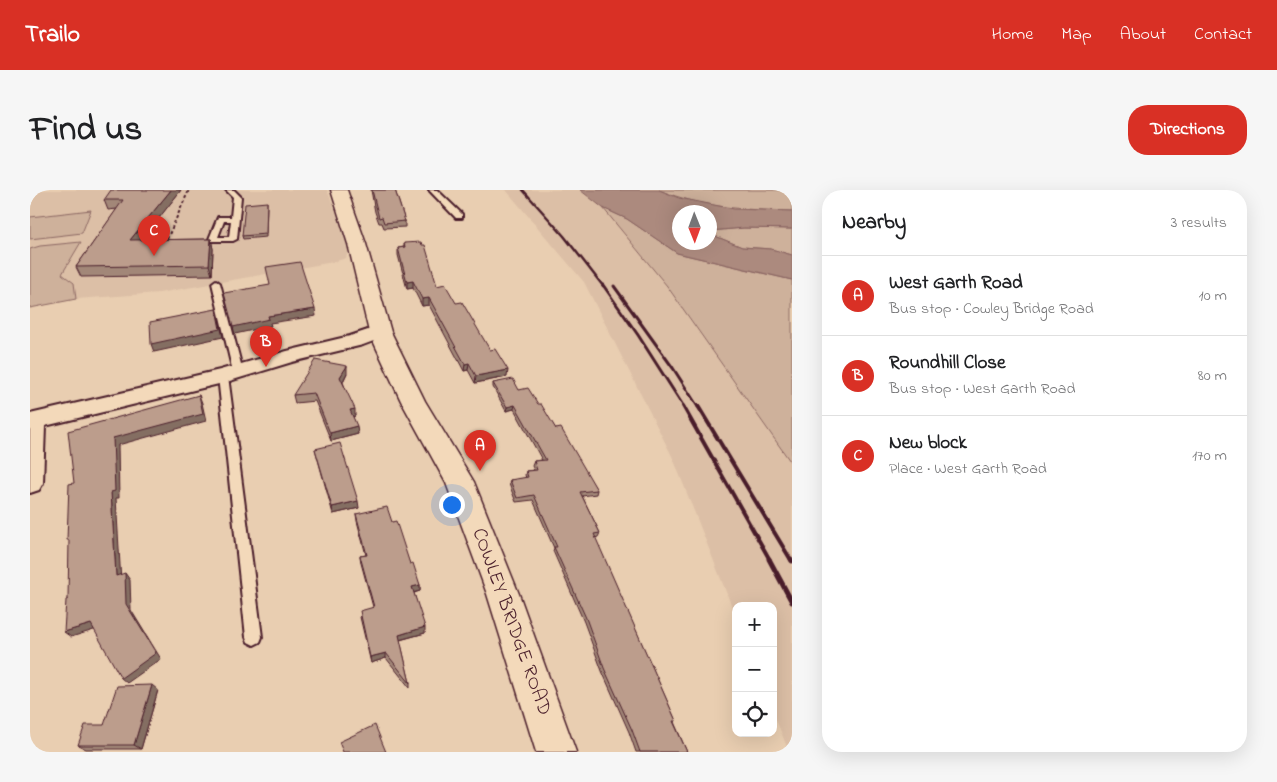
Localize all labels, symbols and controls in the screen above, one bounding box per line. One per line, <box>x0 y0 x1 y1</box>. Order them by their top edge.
text: Trailo <box>25 18 80 53</box>
text: Home <box>992 22 1033 48</box>
text: Map <box>1061 22 1092 48</box>
text: About <box>1120 22 1166 48</box>
text: Contact <box>1194 22 1252 48</box>
text: Find us <box>30 105 142 156</box>
button: Directions <box>1128 105 1247 155</box>
north arrow <box>672 205 717 250</box>
text: Nearby <box>842 208 906 238</box>
text: 3 results <box>1171 211 1227 235</box>
pin: C <box>138 215 170 256</box>
text: West Garth Road <box>889 270 1023 297</box>
text: A <box>853 284 863 308</box>
text: 10 m <box>1199 284 1227 308</box>
text: Bus stop · Cowley Bridge Road <box>889 297 1094 321</box>
pin: B <box>250 326 282 367</box>
text: Roundhill Close <box>889 350 1006 377</box>
text: B <box>853 364 863 388</box>
text: 80 m <box>1198 364 1227 388</box>
text: Bus stop · West Garth Road <box>889 377 1075 401</box>
pin: A <box>464 430 496 471</box>
text: New block <box>889 430 967 457</box>
text: C <box>854 444 862 468</box>
text: 170 m <box>1192 444 1227 468</box>
text: Place · West Garth Road <box>889 457 1047 481</box>
your location <box>439 492 465 518</box>
street label: COWLEY BRIDGE ROAD <box>464 524 558 720</box>
map controls <box>732 602 777 737</box>
button: + <box>732 602 777 647</box>
button: − <box>732 647 777 692</box>
button: locate <box>732 692 777 737</box>

